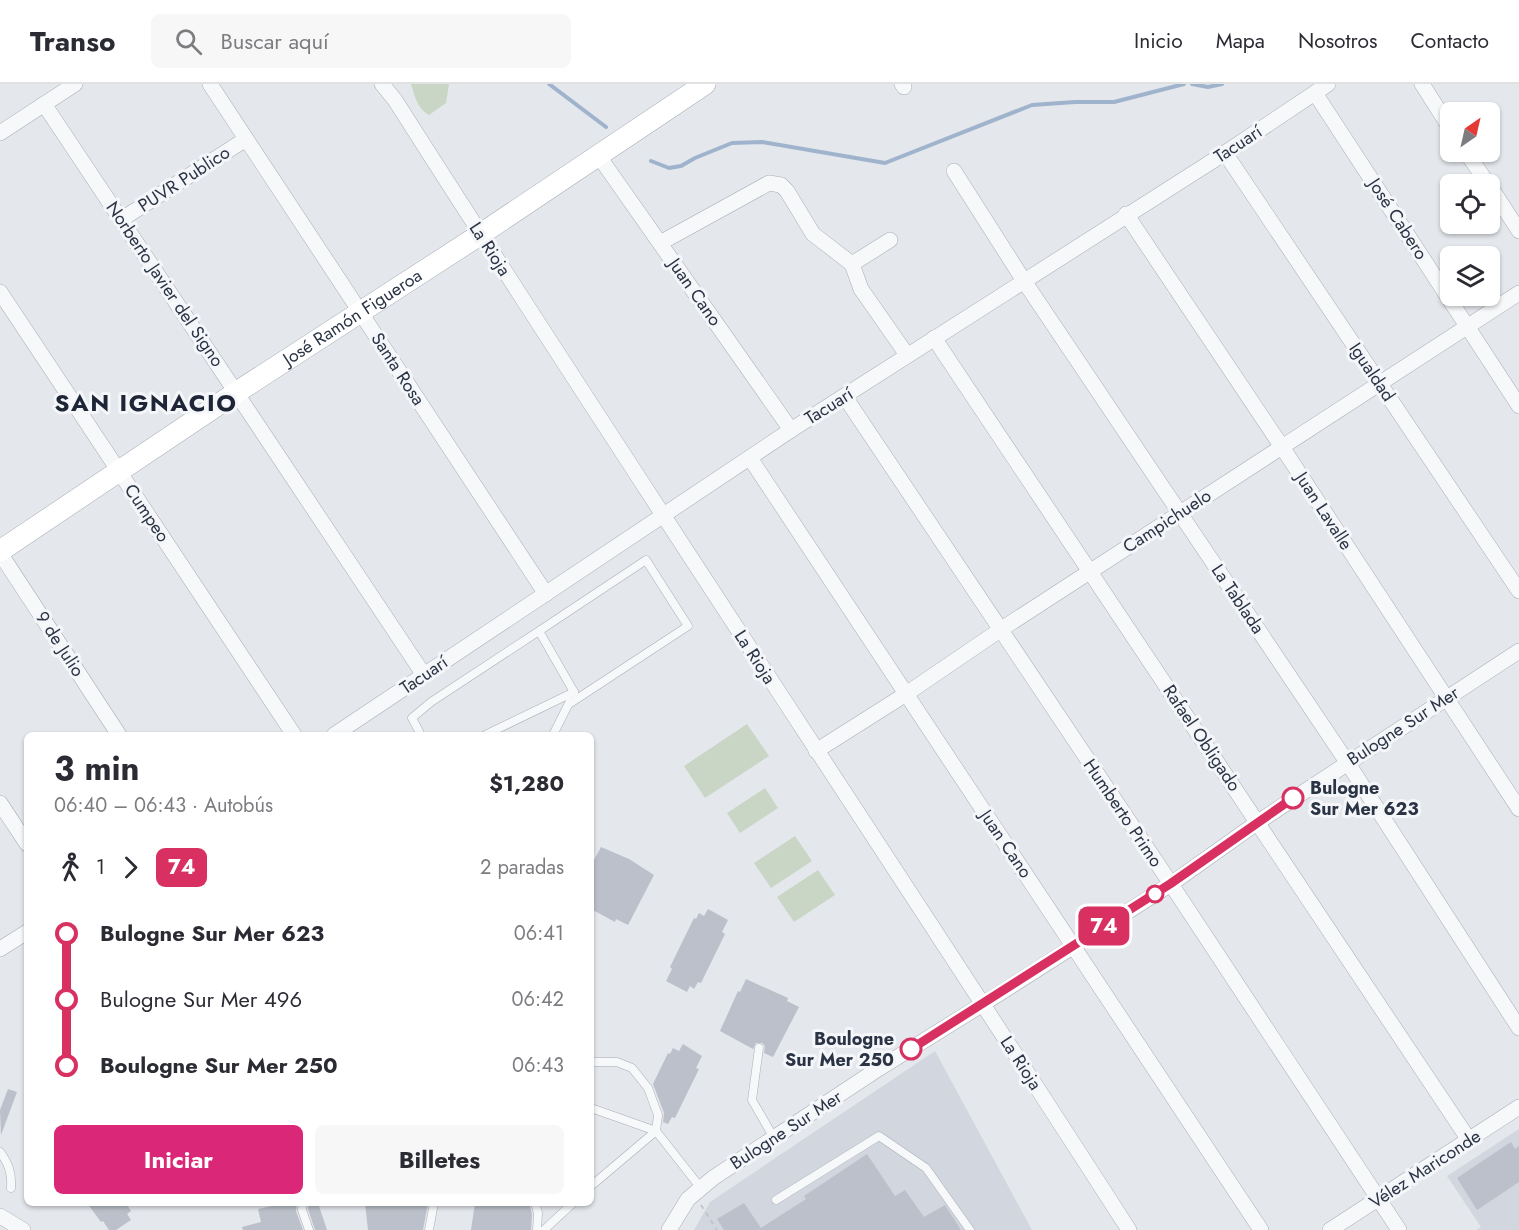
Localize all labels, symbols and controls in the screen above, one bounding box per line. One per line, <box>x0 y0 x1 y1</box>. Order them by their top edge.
search box <box>151 14 571 68</box>
text: Transo <box>30 21 115 62</box>
icon: search <box>172 25 205 58</box>
text: Buscar aquí <box>220 25 329 57</box>
text: Inicio <box>1134 26 1183 56</box>
text: Mapa <box>1216 26 1265 56</box>
text: Nosotros <box>1298 26 1377 56</box>
text: Contacto <box>1410 26 1489 56</box>
north arrow <box>1440 102 1500 162</box>
map controls <box>1440 102 1500 306</box>
street label: Tacuarí <box>1209 118 1268 169</box>
street label: PUVR Publico <box>133 139 235 218</box>
street label: José Cabero <box>1361 172 1434 265</box>
button: locate <box>1440 174 1500 234</box>
street label: Norberto Javier del Signo <box>100 196 230 372</box>
street label: La Rioja <box>463 217 517 281</box>
button: layers <box>1440 246 1500 306</box>
street label: Juan Cano <box>661 251 728 331</box>
street label: José Ramón Figueroa <box>276 263 427 373</box>
street label: Santa Rosa <box>365 327 431 411</box>
street label: Igualdad <box>1343 337 1401 407</box>
street label: Tacuarí <box>800 380 859 431</box>
district label: SAN IGNACIO <box>55 385 237 420</box>
street label: Juan Lavalle <box>1288 465 1359 555</box>
street label: Cumpeo <box>118 479 176 547</box>
street label: Campichuelo <box>1118 483 1216 559</box>
street label: La Tablada <box>1205 559 1271 639</box>
street label: 9 de Julio <box>29 606 91 682</box>
street label: La Rioja <box>728 625 782 689</box>
street label: Tacuarí <box>395 649 454 701</box>
street label: Rafael Obligado <box>1157 679 1247 797</box>
street label: Bulogne Sur Mer <box>1342 680 1465 772</box>
text: 3 min <box>54 745 140 792</box>
street label: Humberto Primo <box>1077 754 1169 873</box>
text: $1,280 <box>489 767 564 799</box>
place label: Bulogne Sur Mer 623 <box>1310 775 1419 822</box>
marker: Bulogne Sur Mer 623 <box>1282 787 1304 809</box>
text: 06:40 – 06:43 · Autobús <box>54 791 273 820</box>
street label: Juan Cano <box>972 803 1039 884</box>
icon: walk <box>54 851 87 884</box>
icon: forward <box>114 851 147 884</box>
text: 74 <box>168 852 195 882</box>
text: 1 <box>96 853 105 882</box>
text: 2 paradas <box>480 853 564 882</box>
unlabelled marker <box>1146 885 1164 903</box>
line badge: 74 <box>1077 906 1131 946</box>
text: 74 <box>1090 911 1118 941</box>
text: Bulogne Sur Mer 623 <box>100 917 324 949</box>
text: 06:41 <box>514 919 564 948</box>
text: Bulogne Sur Mer 496 <box>100 983 302 1015</box>
text: 06:42 <box>511 985 564 1014</box>
place label: Boulogne Sur Mer 250 <box>785 1026 894 1073</box>
street label: La Rioja <box>994 1031 1048 1095</box>
marker: Boulogne Sur Mer 250 <box>900 1038 922 1060</box>
text: Boulogne Sur Mer 250 <box>100 1049 338 1081</box>
text: 06:43 <box>512 1051 564 1080</box>
street label: Bulogne Sur Mer <box>725 1084 848 1176</box>
street label: Vélez Mariconde <box>1364 1123 1486 1215</box>
button: Iniciar <box>54 1125 303 1194</box>
button: Billetes <box>315 1125 564 1194</box>

